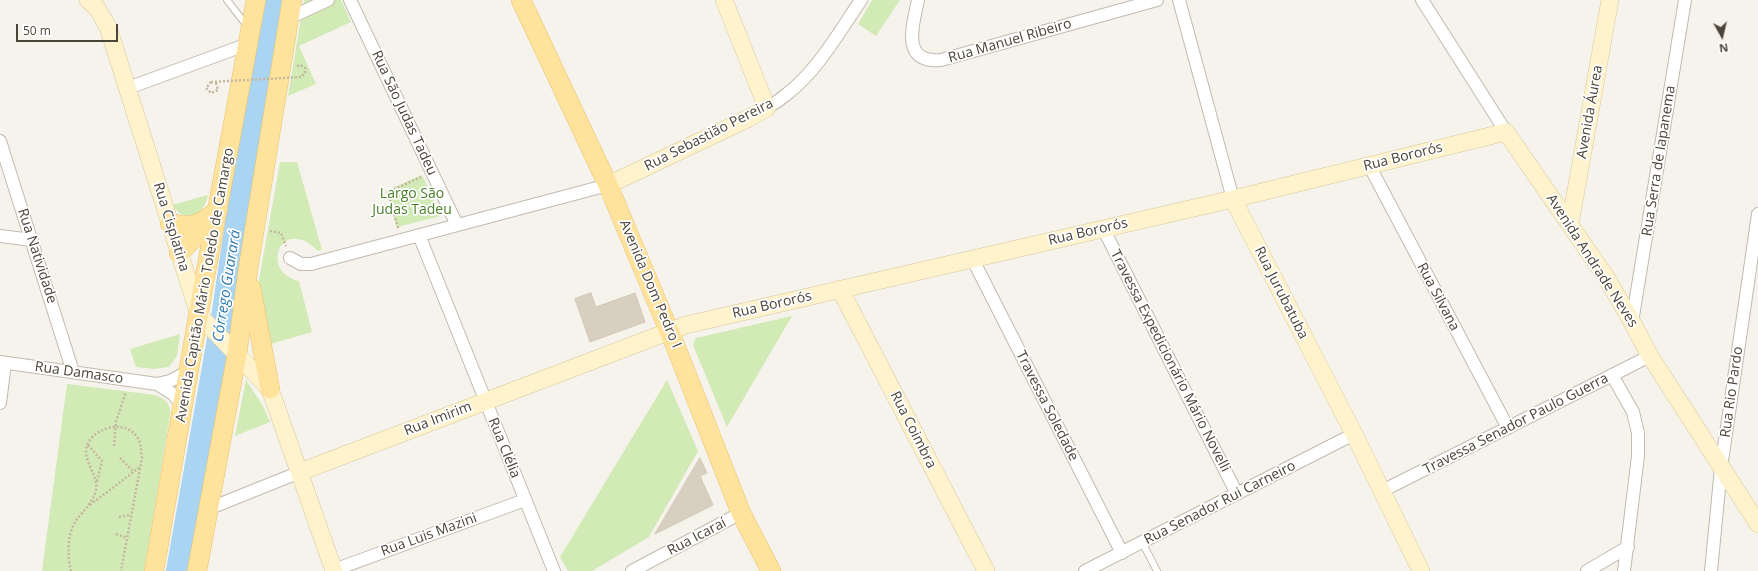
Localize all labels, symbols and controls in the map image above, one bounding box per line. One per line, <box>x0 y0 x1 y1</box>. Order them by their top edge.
street label: Rua Manuel Ribeiro <box>946 15 1074 67</box>
scale bar <box>18 16 120 42</box>
north arrow <box>1702 16 1742 56</box>
text: 50 m <box>23 22 51 39</box>
text: N <box>1718 40 1729 56</box>
street label: Rua São Judas Tadeu <box>368 48 440 178</box>
street label: Avenida Áurea <box>1574 64 1606 160</box>
street label: Rua Serra de Iapanema <box>1639 84 1679 238</box>
street label: Rua Sebastião Pereira <box>642 95 776 175</box>
street label: Rua Bororós <box>1362 139 1444 175</box>
street label: Avenida Capitão Mário Toledo de Camargo <box>173 146 237 424</box>
street label: Rua Cisplatina <box>149 180 193 274</box>
park label: Largo São Judas Tadeu <box>372 186 452 218</box>
street label: Avenida Andrade Neves <box>1543 191 1641 331</box>
street label: Rua Natividade <box>14 206 60 306</box>
street label: Rua Bororós <box>1047 215 1129 249</box>
street label: Avenida Dom Pedro I <box>615 217 685 351</box>
water label: Córrego Guarará <box>209 229 245 343</box>
street label: Rua Jurubatuba <box>1250 244 1312 342</box>
street label: Travessa Expedicionário Mário Novelli <box>1106 247 1234 475</box>
street label: Rua Silvana <box>1413 260 1463 334</box>
street label: Rua Bororós <box>731 288 813 322</box>
street label: Rua Rio Pardo <box>1717 345 1747 439</box>
street label: Travessa Soledade <box>1012 348 1082 464</box>
street label: Rua Damasco <box>34 358 124 388</box>
street label: Travessa Senador Paulo Guerra <box>1421 370 1611 478</box>
street label: Rua Coimbra <box>886 389 940 471</box>
street label: Rua Imirim <box>402 398 474 440</box>
street label: Rua Clélia <box>484 415 524 481</box>
street label: Rua Senador Rui Carneiro <box>1141 457 1299 549</box>
street label: Rua Luis Mazini <box>379 510 479 560</box>
street label: Rua Icaraí <box>665 515 729 559</box>

